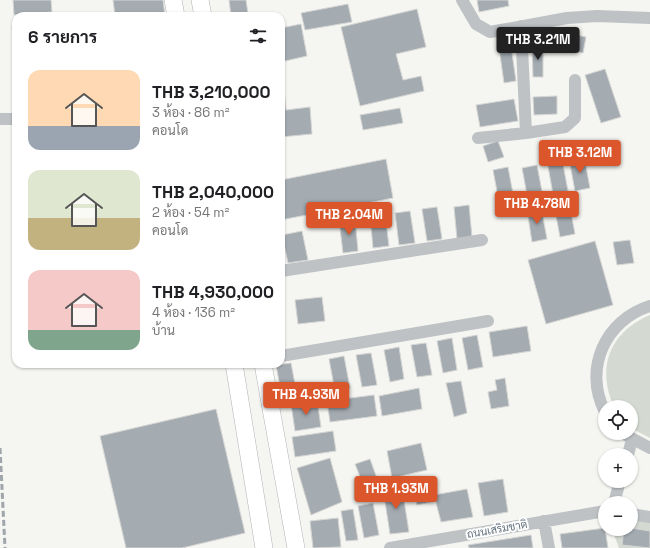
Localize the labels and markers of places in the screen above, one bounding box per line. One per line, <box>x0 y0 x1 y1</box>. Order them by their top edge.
pin: THB 3.21M <box>492 27 584 61</box>
pin: THB 3.12M <box>534 140 626 174</box>
pin: THB 4.78M <box>491 191 583 225</box>
pin: THB 2.04M <box>303 202 395 236</box>
pin: THB 4.93M <box>260 382 352 416</box>
pin: THB 1.93M <box>350 476 442 510</box>

